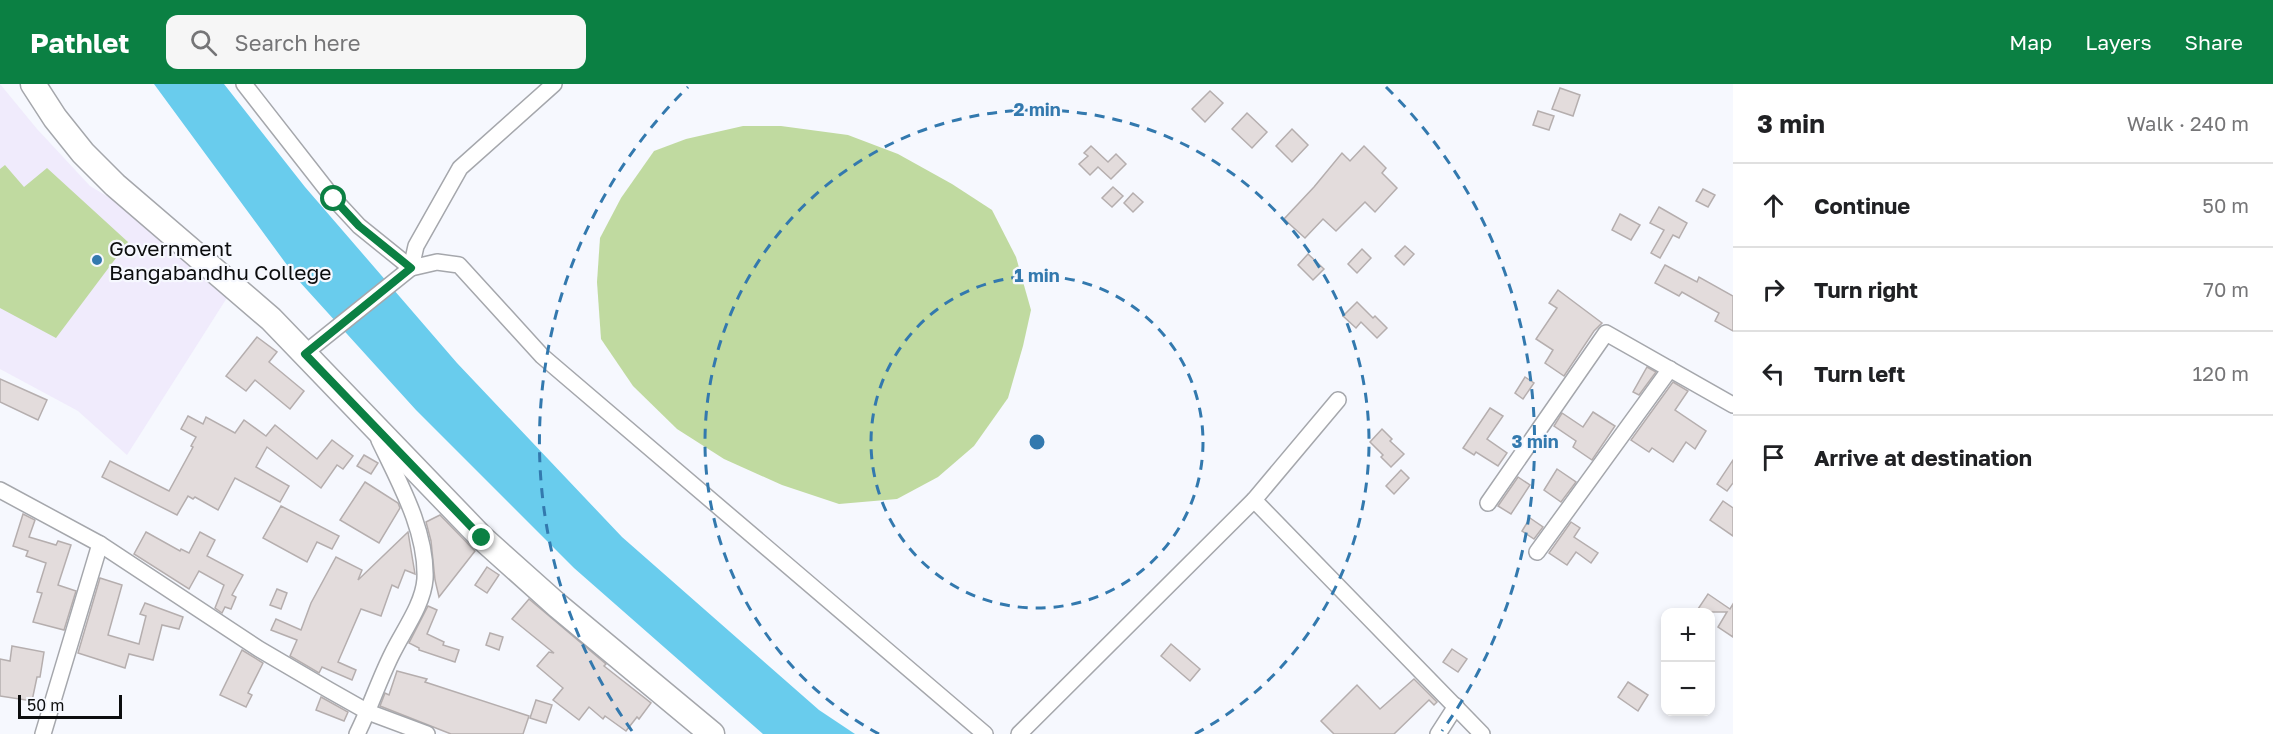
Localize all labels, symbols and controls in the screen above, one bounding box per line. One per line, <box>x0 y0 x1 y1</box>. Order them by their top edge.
search box <box>166 15 586 69</box>
text: Pathlet <box>30 26 130 59</box>
icon: search <box>187 26 220 59</box>
text: Search here <box>235 29 361 56</box>
text: Map <box>2009 29 2052 55</box>
text: Layers <box>2085 29 2152 55</box>
text: Share <box>2185 29 2243 55</box>
text: 2 min <box>1013 98 1061 120</box>
text: 3 min <box>1757 108 1825 139</box>
text: Walk · 240 m <box>2127 111 2249 135</box>
route start <box>320 185 346 211</box>
icon: ahead <box>1757 189 1790 222</box>
text: Continue <box>1814 192 1910 219</box>
text: 50 m <box>2202 193 2249 217</box>
place label: Government Bangabandhu College <box>109 235 332 285</box>
marker: Government Bangabandhu College <box>90 253 104 267</box>
text: 1 min <box>1014 264 1060 286</box>
icon: right <box>1757 273 1790 306</box>
text: Turn right <box>1814 276 1918 303</box>
text: 70 m <box>2203 277 2249 301</box>
icon: left <box>1757 357 1790 390</box>
text: Turn left <box>1814 360 1905 387</box>
text: 120 m <box>2193 361 2249 385</box>
text: 3 min <box>1511 430 1559 452</box>
centre of rings <box>1027 432 1047 452</box>
icon: arrive <box>1757 441 1790 474</box>
text: Arrive at destination <box>1814 444 2032 471</box>
route end <box>468 524 494 550</box>
map controls <box>1661 608 1715 716</box>
button: + <box>1661 608 1715 662</box>
button: − <box>1661 662 1715 716</box>
scale bar <box>18 692 122 720</box>
text: 50 m <box>27 695 64 715</box>

